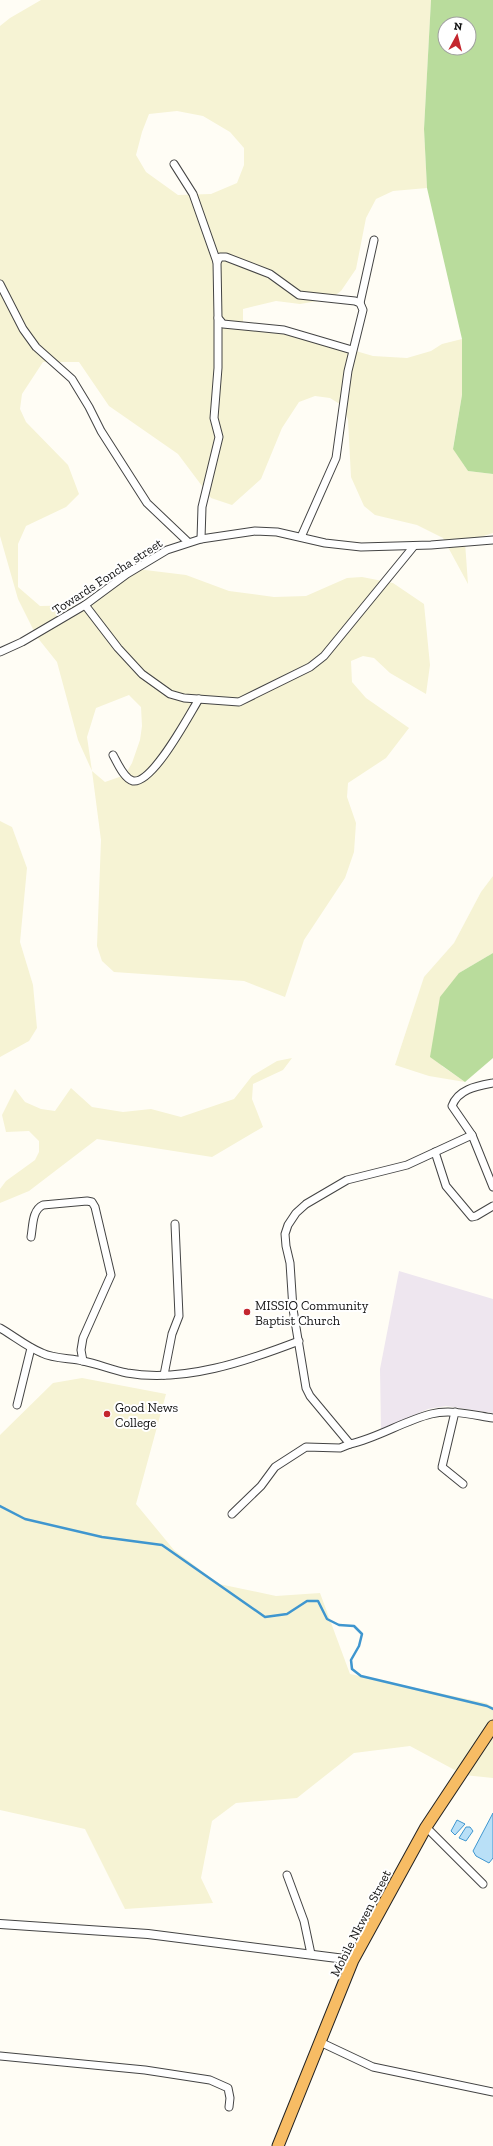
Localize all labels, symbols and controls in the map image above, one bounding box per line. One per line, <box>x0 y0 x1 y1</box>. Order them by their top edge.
north arrow <box>437 16 477 56</box>
text: N <box>453 20 464 34</box>
street label: Towards Foncha street <box>50 535 165 618</box>
place label: MISSIO Community Baptist Church <box>255 1298 369 1328</box>
marker: MISSIO Community Baptist Church <box>242 1307 252 1317</box>
place label: Good News College <box>115 1400 179 1430</box>
marker: Good News College <box>102 1409 112 1419</box>
street label: Mobile Nkwen Street <box>327 1867 394 1979</box>

